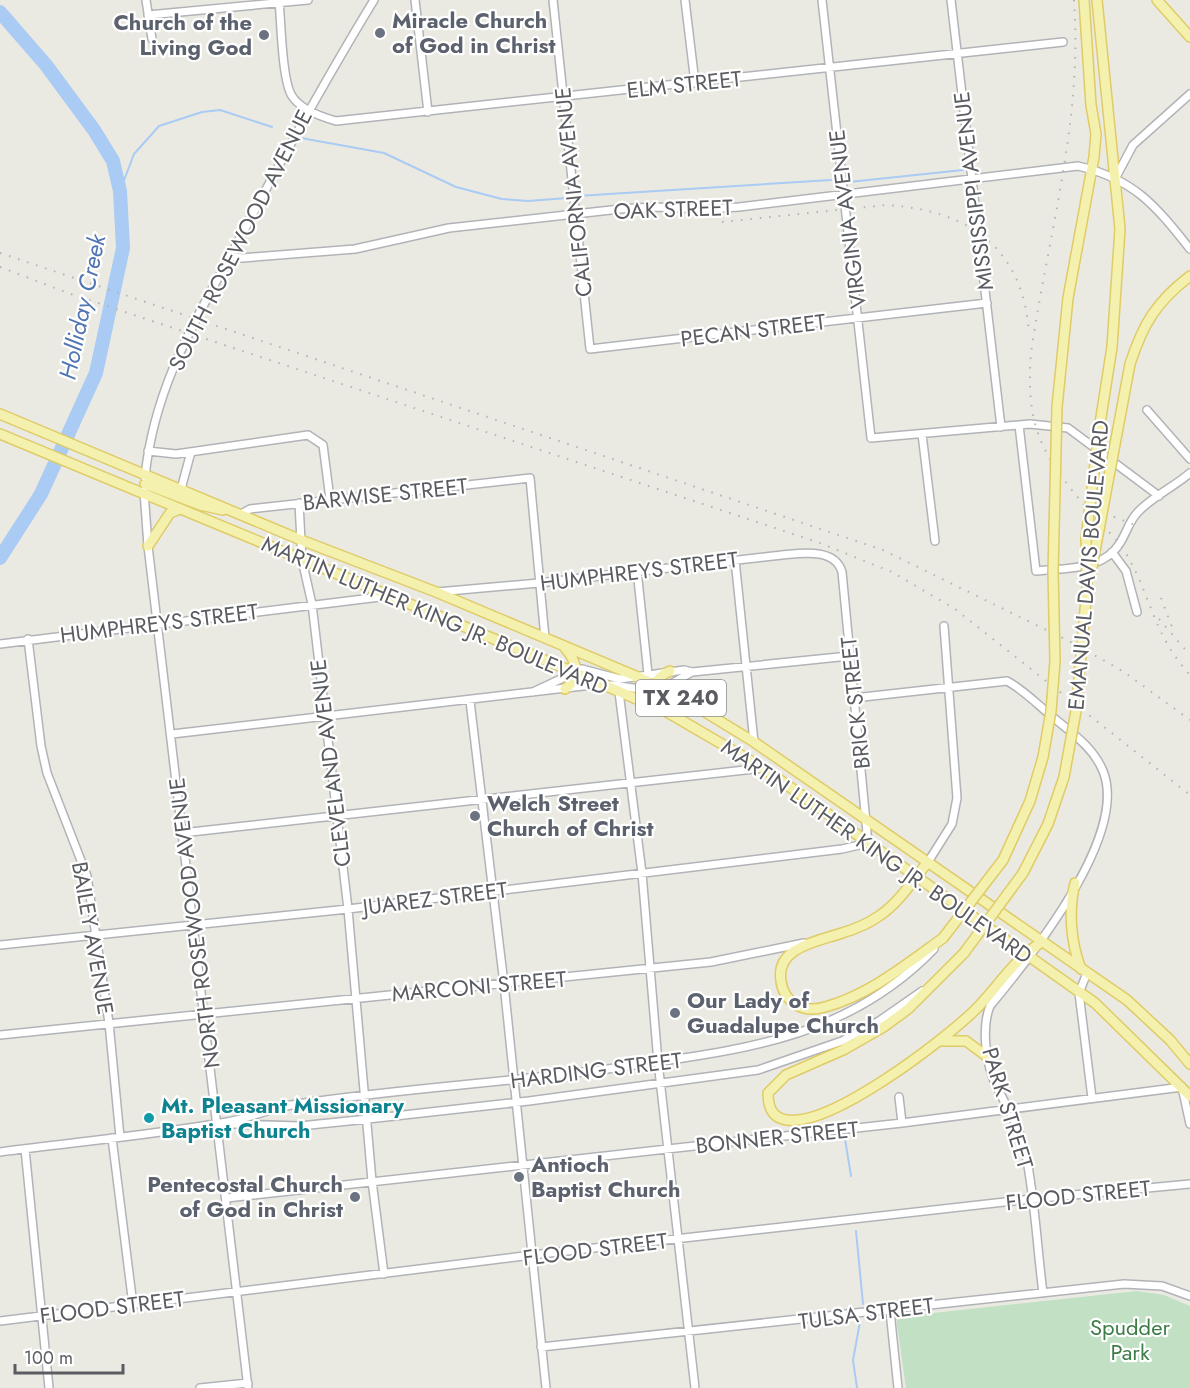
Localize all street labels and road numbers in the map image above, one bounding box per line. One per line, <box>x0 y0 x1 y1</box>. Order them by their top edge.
street label: ELM STREET <box>625 62 744 106</box>
street label: CALIFORNIA AVENUE <box>546 86 600 298</box>
street label: MISSISSIPPI AVENUE <box>945 90 1001 292</box>
street label: SOUTH ROSEWOOD AVENUE <box>160 104 320 376</box>
street label: VIRGINIA AVENUE <box>820 128 874 310</box>
street label: OAK STREET <box>613 191 734 227</box>
street label: PECAN STREET <box>679 305 828 355</box>
street label: EMANUAL DAVIS BOULEVARD <box>1059 419 1117 711</box>
street label: BARWISE STREET <box>301 469 470 519</box>
street label: MARTIN LUTHER KING JR. BOULEVARD <box>257 527 613 703</box>
street label: HUMPHREYS STREET <box>538 543 741 599</box>
street label: HUMPHREYS STREET <box>58 595 261 651</box>
street label: BRICK STREET <box>832 634 878 771</box>
street label: CLEVELAND AVENUE <box>301 657 359 869</box>
road number: TX 240 <box>636 680 726 716</box>
street label: MARTIN LUTHER KING JR. BOULEVARD <box>715 731 1039 971</box>
street label: NORTH ROSEWOOD AVENUE <box>160 776 228 1070</box>
street label: BAILEY AVENUE <box>64 859 122 1017</box>
street label: JUAREZ STREET <box>358 873 510 923</box>
street label: MARCONI STREET <box>390 962 568 1010</box>
street label: PARK STREET <box>974 1043 1042 1173</box>
street label: HARDING STREET <box>508 1044 684 1096</box>
street label: BONNER STREET <box>694 1112 861 1161</box>
street label: FLOOD STREET <box>1004 1171 1153 1219</box>
street label: FLOOD STREET <box>521 1224 670 1274</box>
street label: FLOOD STREET <box>38 1282 187 1332</box>
street label: TULSA STREET <box>796 1289 936 1337</box>

